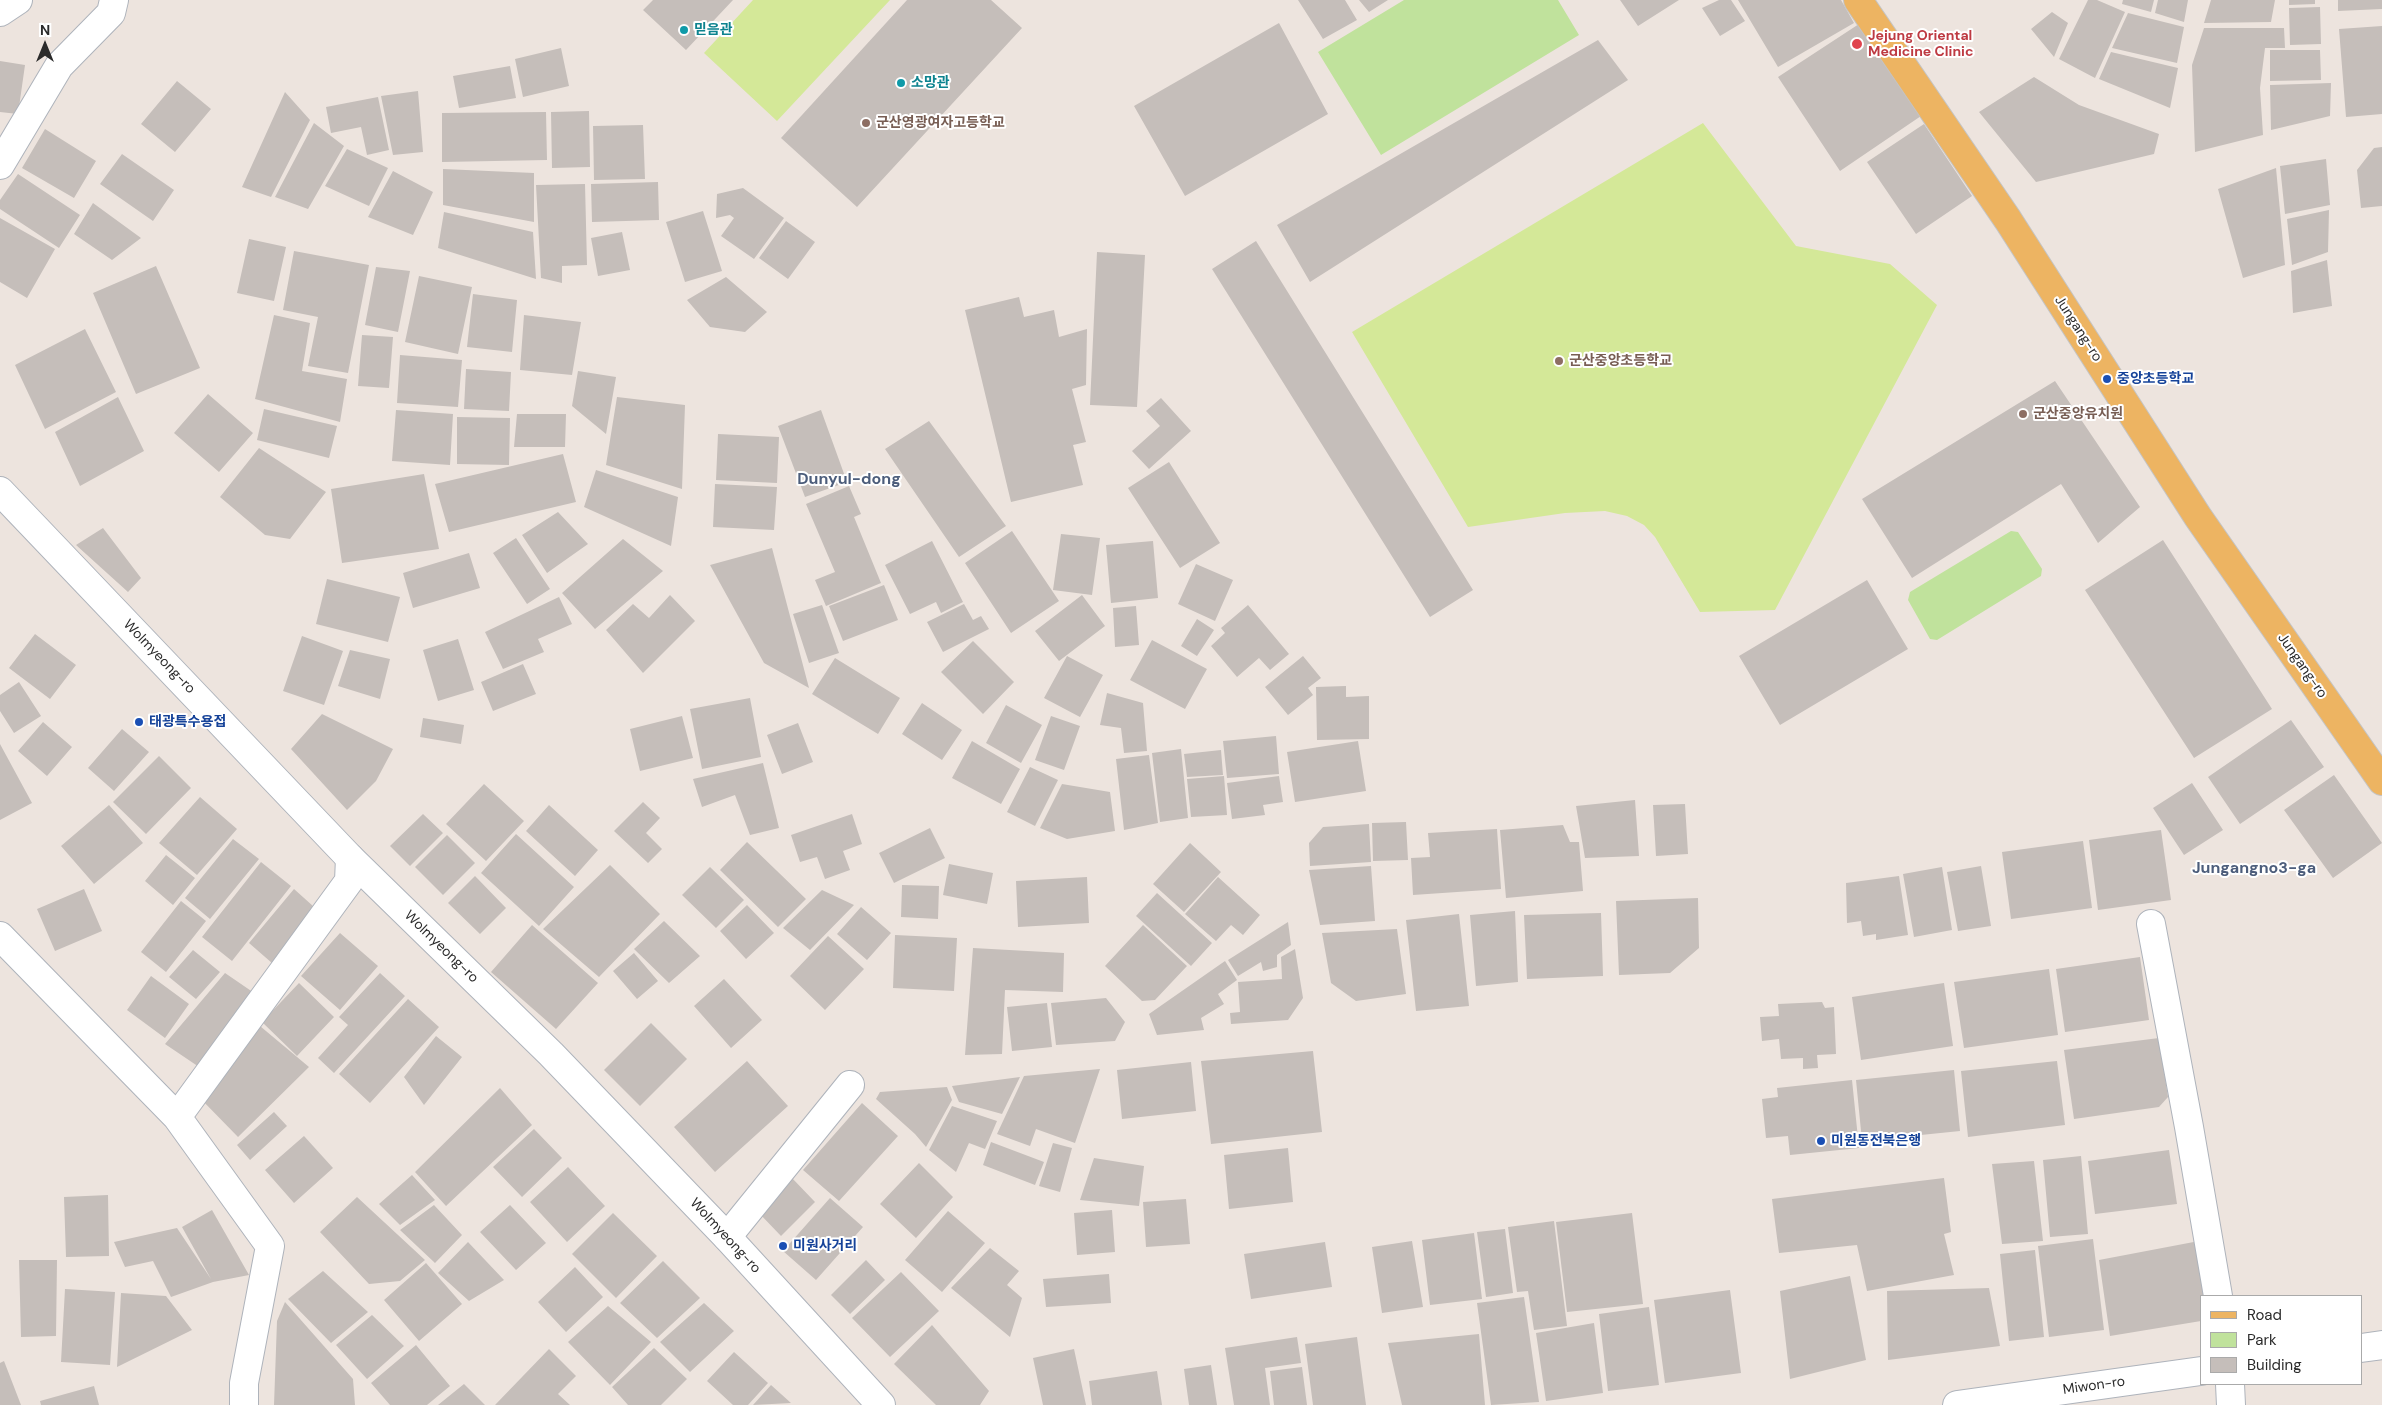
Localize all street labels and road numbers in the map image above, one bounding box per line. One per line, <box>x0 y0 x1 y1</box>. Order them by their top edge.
street label: Jungang-ro <box>2050 293 2106 365</box>
street label: Wolmyeong-ro <box>119 616 199 698</box>
street label: Jungang-ro <box>2274 630 2330 702</box>
street label: Wolmyeong-ro <box>400 907 482 987</box>
street label: Wolmyeong-ro <box>686 1195 764 1277</box>
street label: Miwon-ro <box>2062 1373 2126 1399</box>

